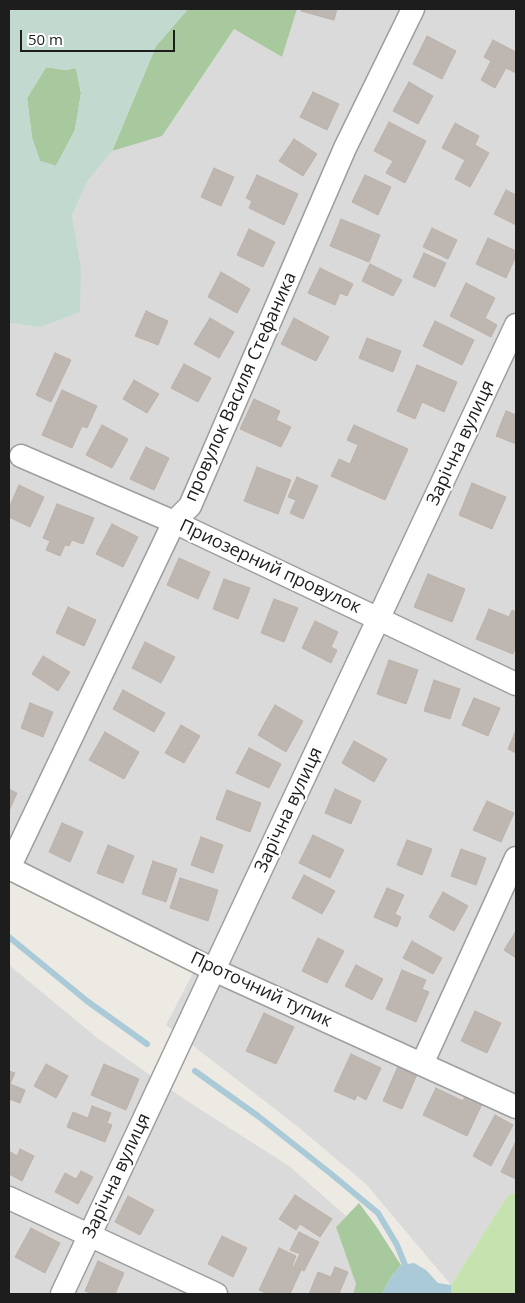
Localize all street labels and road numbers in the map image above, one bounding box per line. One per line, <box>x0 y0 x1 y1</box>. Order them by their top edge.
street label: провулок Василя Стефаника <box>180 269 302 505</box>
street label: Зарічна вулиця <box>423 377 499 509</box>
street label: Приозерний провулок <box>176 515 364 619</box>
street label: Зарічна вулиця <box>251 744 327 876</box>
street label: Проточний тупик <box>187 948 335 1032</box>
street label: Зарічна вулиця <box>79 1110 155 1242</box>

